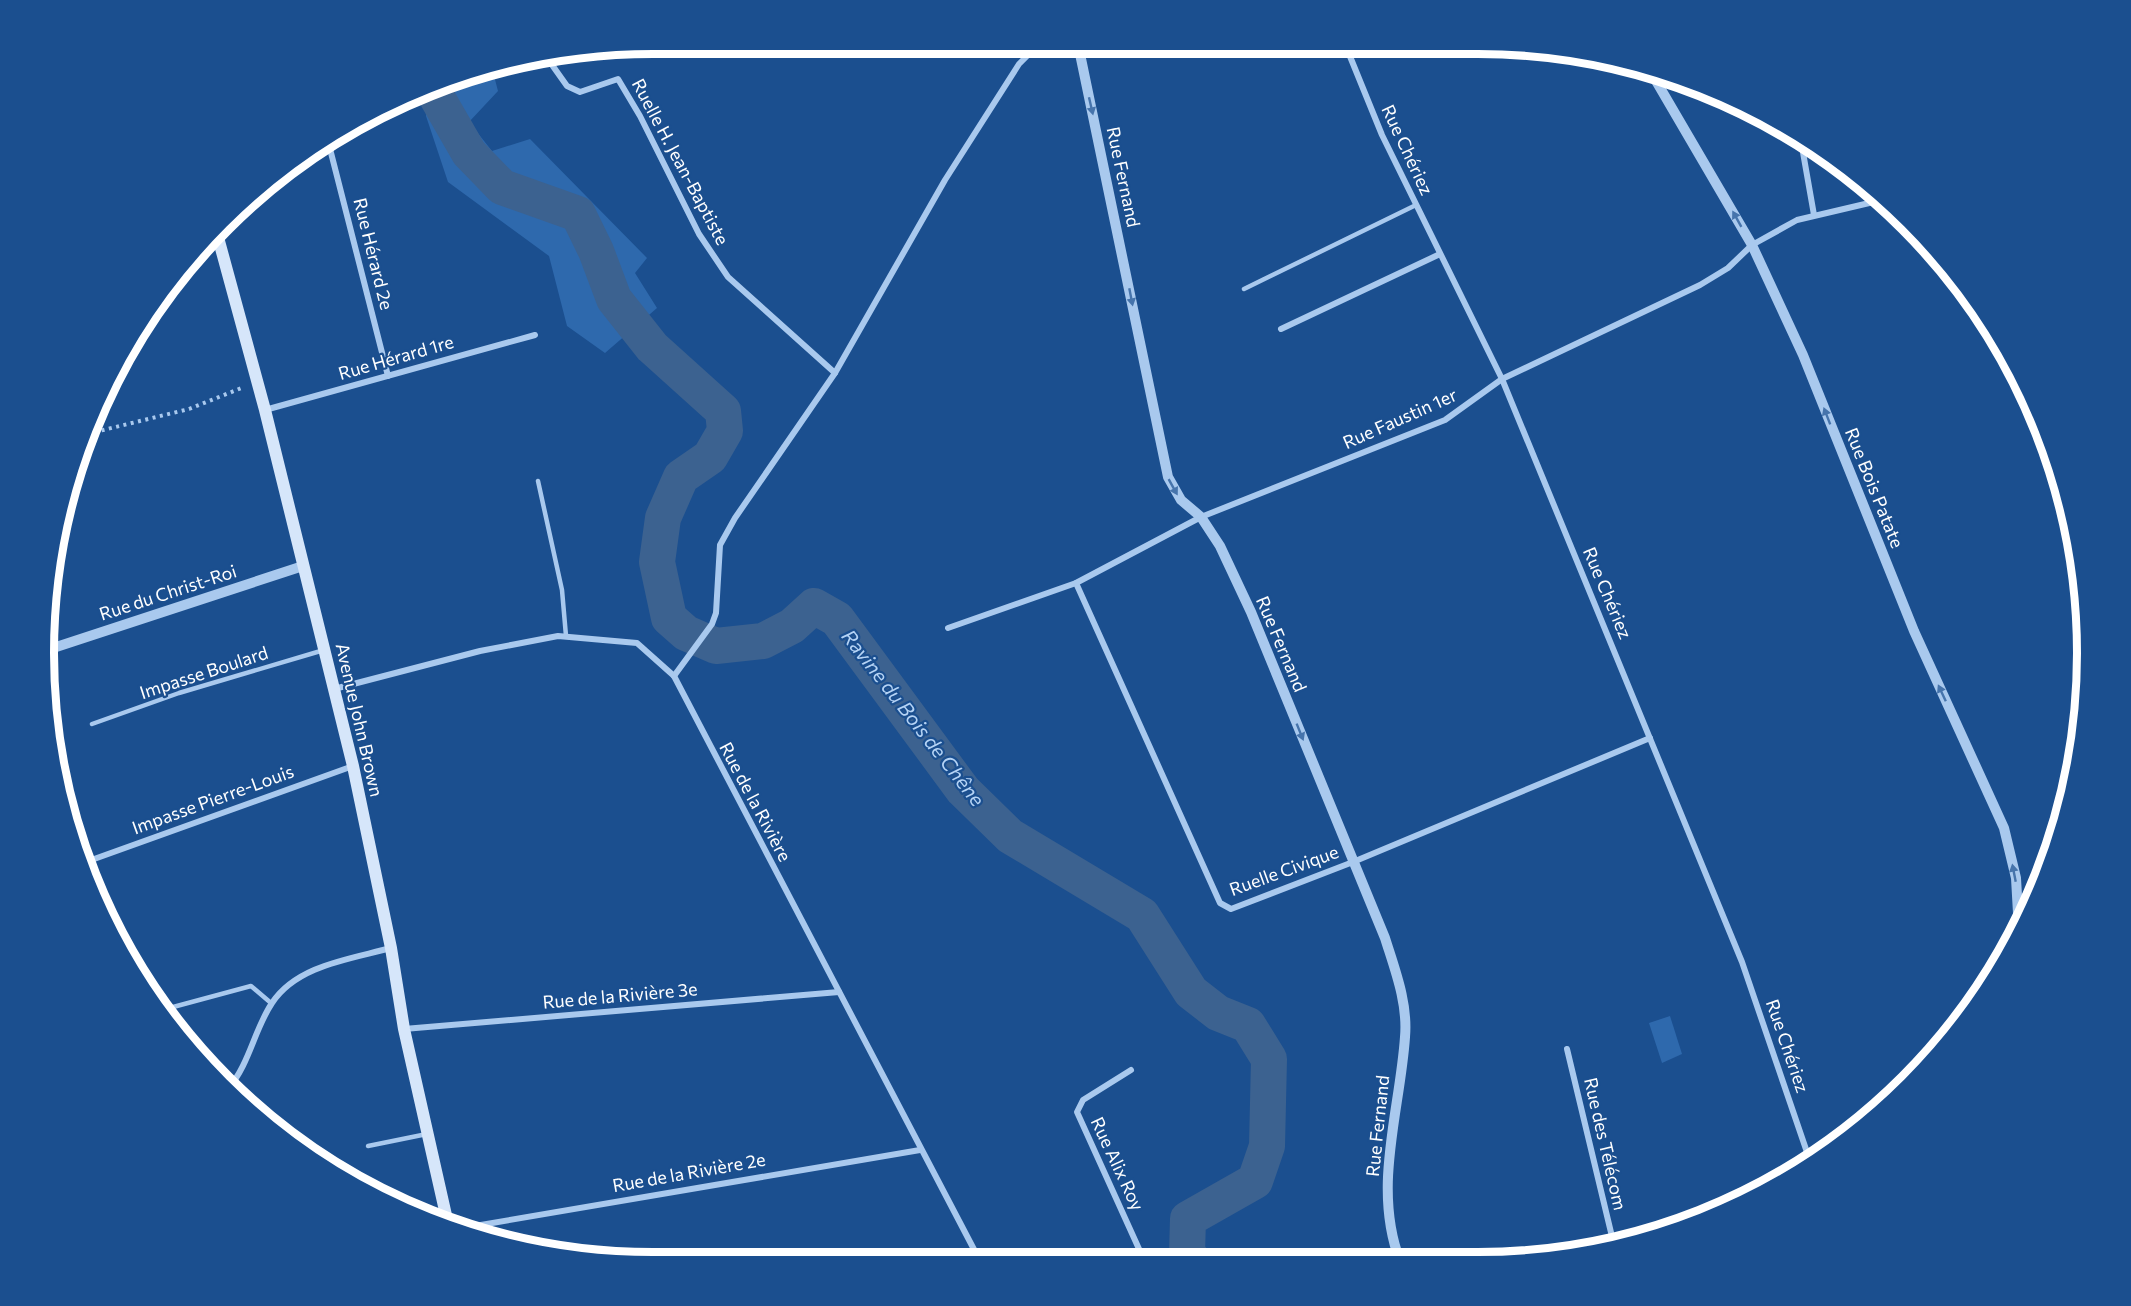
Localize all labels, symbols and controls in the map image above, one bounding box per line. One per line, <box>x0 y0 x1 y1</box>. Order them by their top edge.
street label: Ruelle H. Jean-Baptiste <box>628 75 734 248</box>
one-way arrow <box>1086 97 1096 115</box>
street label: Rue Chériez <box>1377 101 1438 198</box>
street label: Rue Fernand <box>1103 125 1145 229</box>
street label: Rue Hérard 2e <box>349 196 399 312</box>
one-way arrow <box>1732 211 1742 228</box>
one-way arrow <box>1127 288 1136 307</box>
street label: Rue Hérard 1re <box>335 330 456 384</box>
street label: Rue Faustin 1er <box>1339 383 1460 453</box>
one-way arrow <box>1822 406 1832 424</box>
street label: Rue Bois Patate <box>1841 424 1909 551</box>
one-way arrow <box>1168 478 1178 495</box>
street label: Rue Chériez <box>1579 544 1637 642</box>
street label: Rue du Christ-Roi <box>96 559 239 625</box>
street label: Rue Fernand <box>1252 592 1312 695</box>
water label: Ravine du Bois de Chêne <box>837 624 991 811</box>
street label: Impasse Boulard <box>137 641 271 703</box>
street label: Avenue John Brown <box>332 641 388 799</box>
one-way arrow <box>1938 684 1947 701</box>
one-way arrow <box>1296 723 1305 741</box>
street label: Rue de la Rivière <box>715 738 797 865</box>
street label: Impasse Pierre-Louis <box>129 760 297 839</box>
street label: Ruelle Civique <box>1226 840 1341 900</box>
one-way arrow <box>2009 863 2018 882</box>
street label: Rue de la Rivière 3e <box>542 977 698 1013</box>
street label: Rue Chériez <box>1762 996 1814 1095</box>
street label: Rue Fernand <box>1361 1074 1393 1178</box>
street label: Rue des Télécom <box>1580 1075 1632 1212</box>
street label: Rue Alix Roy <box>1087 1113 1149 1214</box>
street label: Rue de la Rivière 2e <box>611 1148 767 1196</box>

